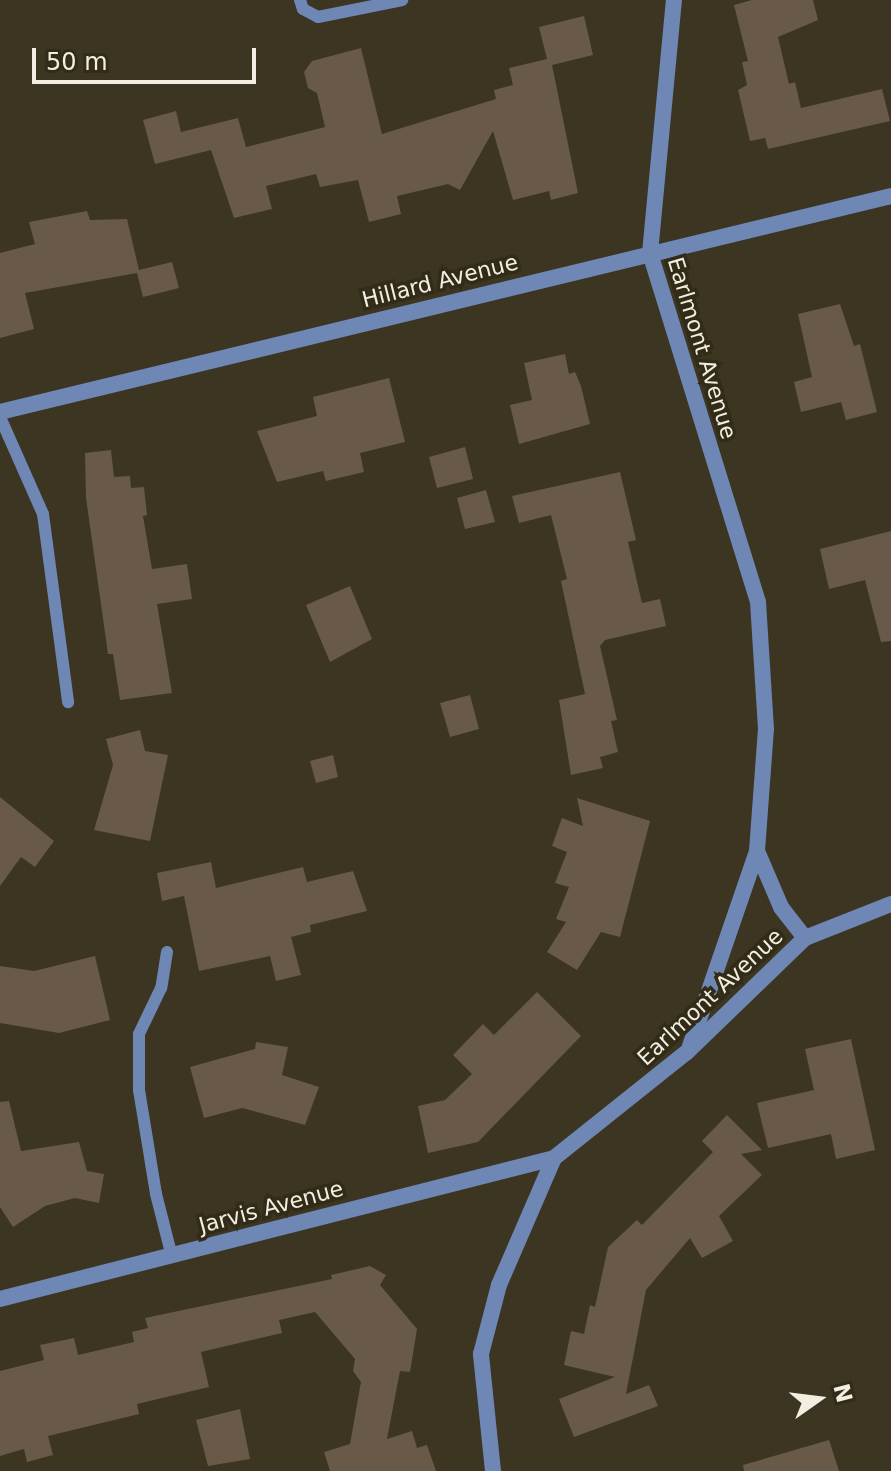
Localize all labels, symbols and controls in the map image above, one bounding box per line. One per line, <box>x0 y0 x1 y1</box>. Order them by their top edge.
scale bar <box>36 32 260 82</box>
text: 50 m <box>46 48 108 76</box>
street label: Hillard Avenue <box>359 249 521 313</box>
street label: Earlmont Avenue <box>662 254 742 442</box>
street label: Earlmont Avenue <box>632 923 788 1071</box>
street label: Jarvis Avenue <box>196 1175 346 1239</box>
north arrow <box>779 1359 859 1439</box>
text: N <box>828 1381 857 1405</box>

